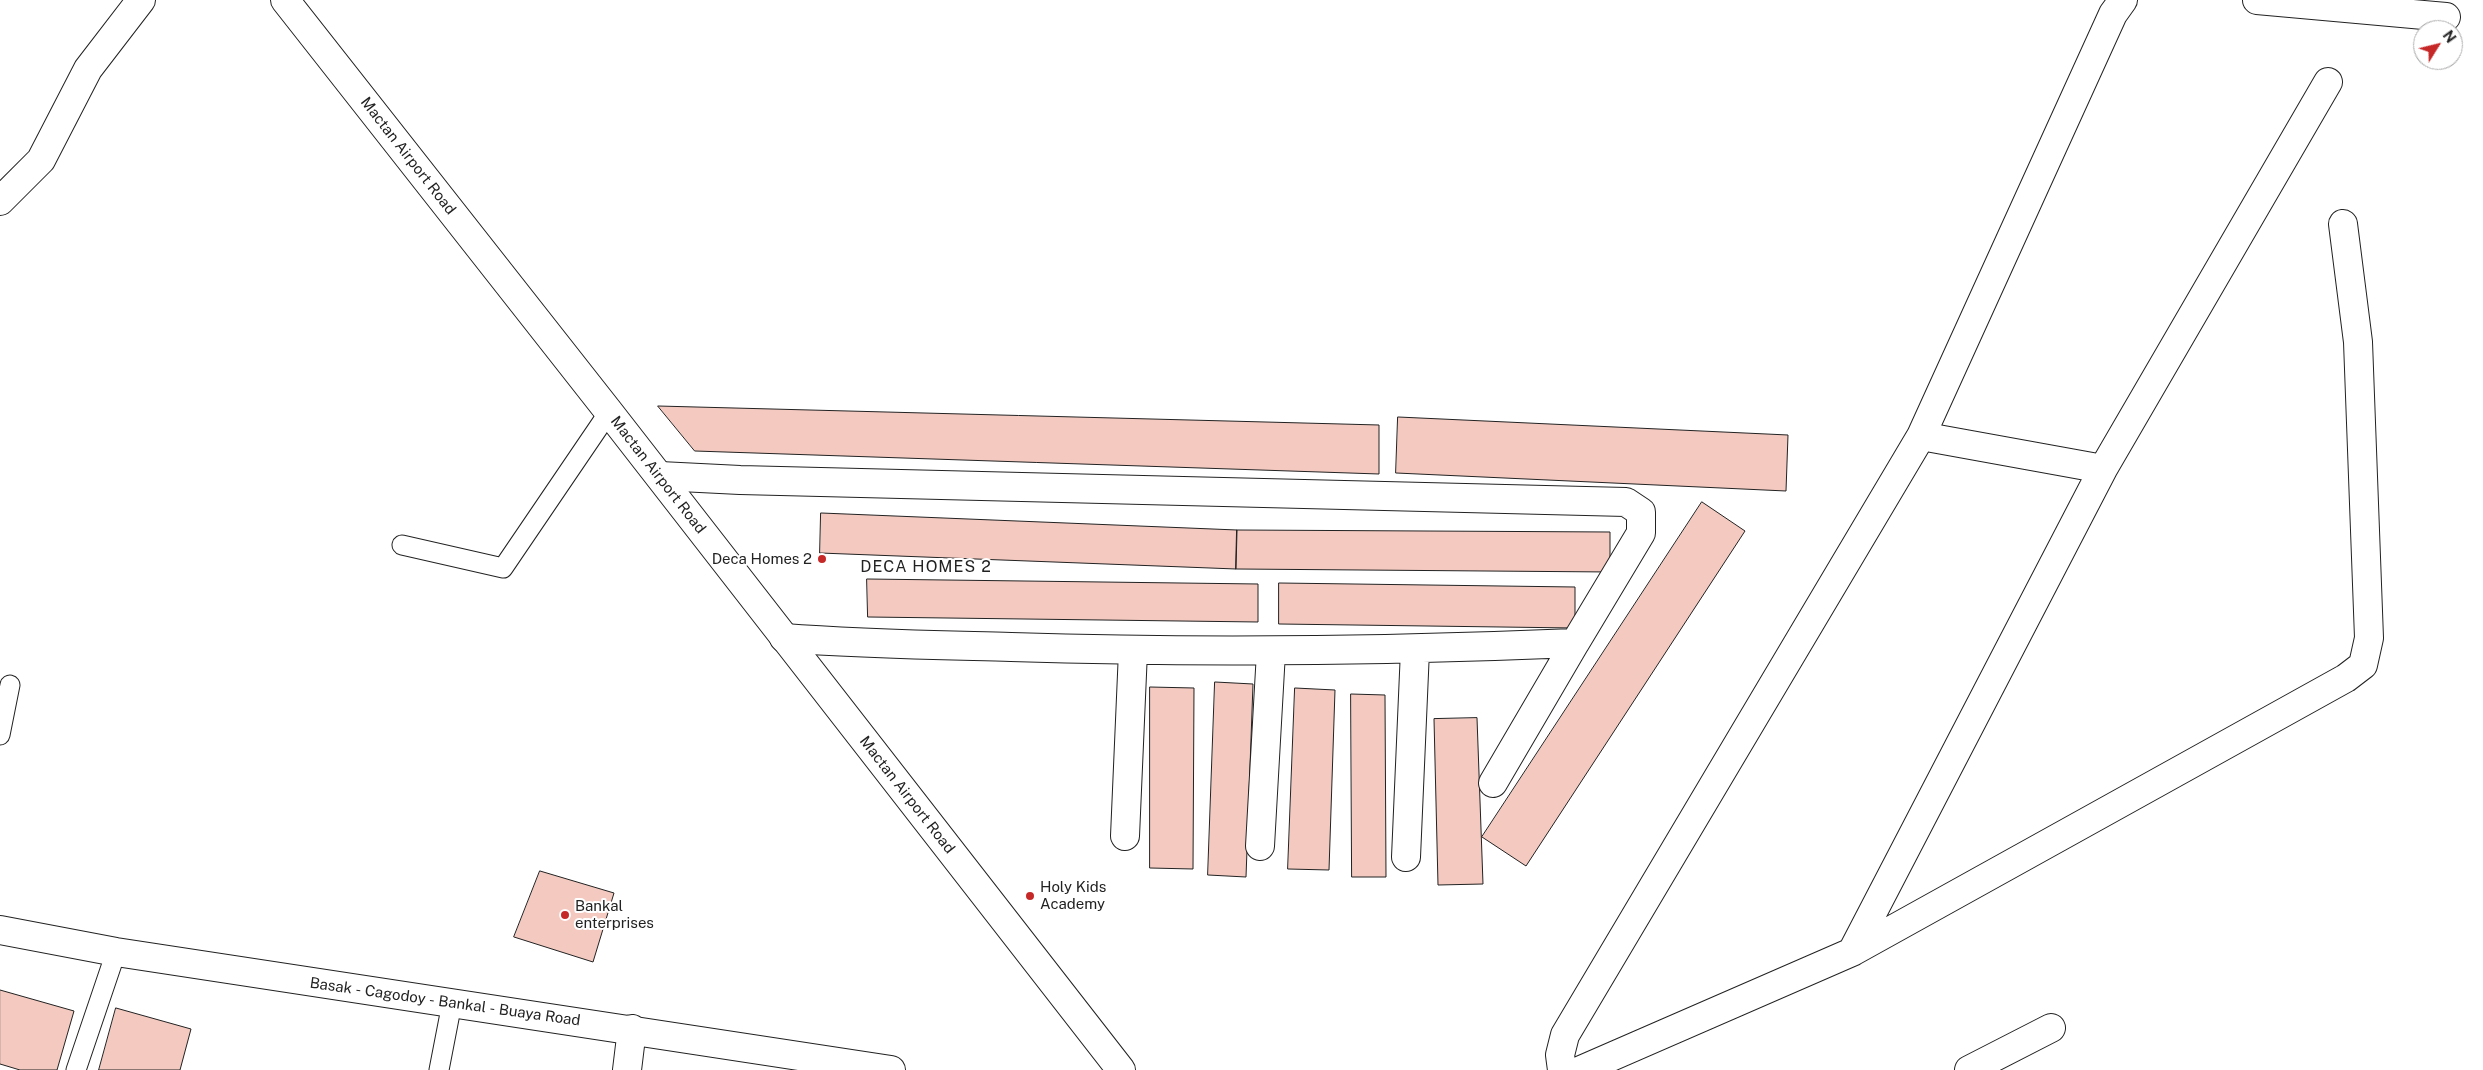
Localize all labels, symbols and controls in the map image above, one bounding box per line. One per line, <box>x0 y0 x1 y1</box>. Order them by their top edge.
north arrow <box>2413 20 2463 70</box>
text: N <box>2440 28 2459 46</box>
street label: Mactan Airport Road <box>357 94 459 218</box>
street label: Mactan Airport Road <box>607 413 709 537</box>
place label: Deca Homes 2 <box>712 550 812 568</box>
marker: Deca Homes 2 <box>816 553 828 565</box>
district label: DECA HOMES 2 <box>859 557 993 577</box>
street label: Mactan Airport Road <box>856 733 958 857</box>
place label: Holy Kids Academy <box>1040 878 1106 913</box>
marker: Holy Kids Academy <box>1024 890 1036 902</box>
place label: Bankal enterprises <box>575 897 654 932</box>
marker: Bankal enterprises <box>559 909 571 921</box>
street label: Basak - Cagodoy - Bankal - Buaya Road <box>309 974 581 1030</box>

